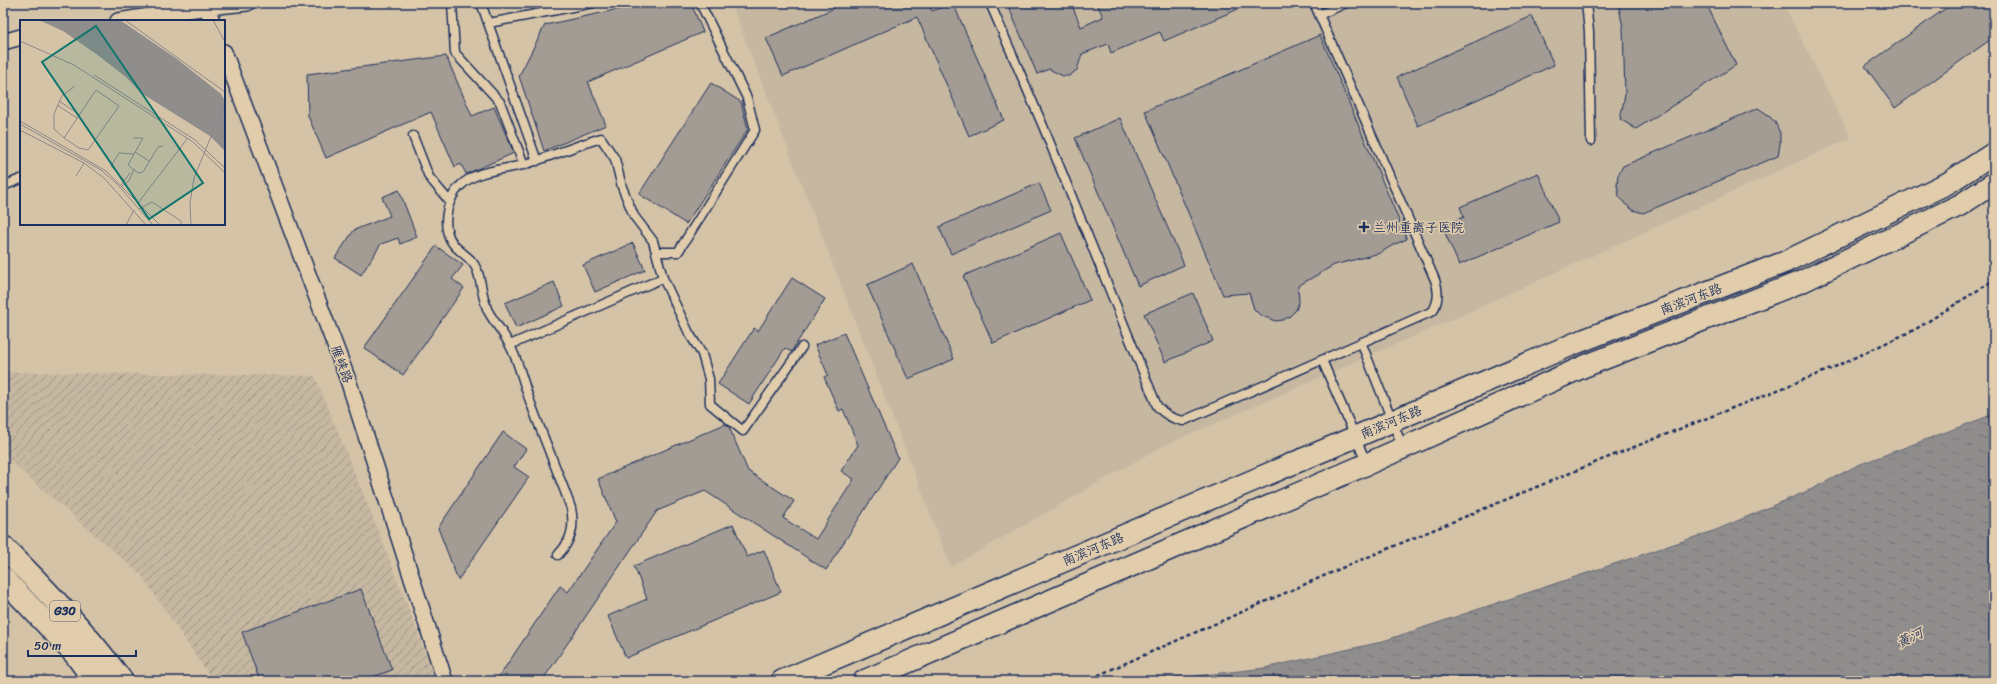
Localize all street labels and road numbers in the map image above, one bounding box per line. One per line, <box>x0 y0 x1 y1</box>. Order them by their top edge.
street label: 南滨河东路 <box>1657 277 1725 321</box>
street label: 雁峡路 <box>325 342 359 386</box>
street label: 南滨河东路 <box>1357 399 1425 445</box>
street label: 南滨河东路 <box>1059 526 1127 572</box>
road number: G30 <box>50 601 80 621</box>

